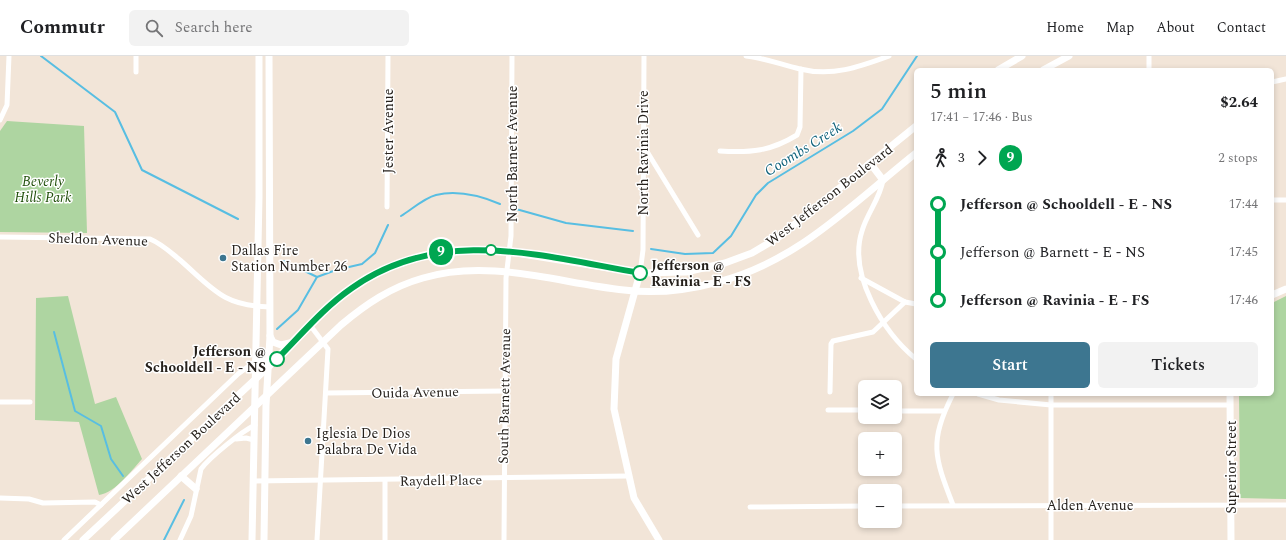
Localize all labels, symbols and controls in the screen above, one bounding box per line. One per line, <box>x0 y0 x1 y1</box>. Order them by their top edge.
search box <box>129 10 409 46</box>
text: Commutr <box>20 13 105 42</box>
text: Search here <box>175 16 253 39</box>
icon: search <box>143 17 165 39</box>
text: Home <box>1046 17 1084 38</box>
text: Map <box>1106 17 1134 38</box>
text: About <box>1156 17 1195 38</box>
text: Contact <box>1217 17 1266 38</box>
text: 5 min <box>930 75 987 108</box>
street label: North Barnett Avenue <box>502 85 523 223</box>
street label: Jester Avenue <box>378 88 399 173</box>
street label: North Ravinia Drive <box>633 90 654 216</box>
text: $2.64 <box>1220 91 1258 114</box>
text: 17:41 – 17:46 · Bus <box>930 107 1033 127</box>
water label: Coombs Creek <box>760 116 847 183</box>
street label: West Jefferson Boulevard <box>761 139 897 252</box>
icon: walk <box>930 147 952 169</box>
icon: forward <box>971 147 993 169</box>
text: 9 <box>1007 147 1014 168</box>
text: 3 <box>958 148 965 168</box>
text: 2 stops <box>1218 148 1258 168</box>
park label: Beverly Hills Park <box>15 171 72 208</box>
text: Jefferson @ Schooldell - E - NS <box>960 193 1172 216</box>
text: 17:44 <box>1229 194 1258 214</box>
street label: Sheldon Avenue <box>48 227 148 252</box>
line badge: 9 <box>428 239 454 265</box>
place label: Dallas Fire Station Number 26 <box>231 240 348 277</box>
text: 9 <box>437 241 445 262</box>
text: Jefferson @ Barnett - E - NS <box>960 241 1145 264</box>
text: 17:45 <box>1229 242 1258 262</box>
unlabelled marker <box>485 244 497 256</box>
marker: Dallas Fire Station Number 26 <box>218 253 228 263</box>
place label: Jefferson @ Ravinia - E - FS <box>651 255 751 292</box>
marker: Jefferson @ Ravinia - E - FS <box>632 265 648 281</box>
text: Jefferson @ Ravinia - E - FS <box>960 289 1149 312</box>
text: 17:46 <box>1229 290 1258 310</box>
street label: South Barnett Avenue <box>493 328 516 464</box>
place label: Jefferson @ Schooldell - E - NS <box>145 341 266 378</box>
button: Start <box>930 342 1090 388</box>
button: Tickets <box>1098 342 1258 388</box>
marker: Jefferson @ Schooldell - E - NS <box>269 351 285 367</box>
map controls <box>858 380 902 528</box>
button: layers <box>858 380 902 424</box>
street label: Ouida Avenue <box>371 381 459 404</box>
street label: West Jefferson Boulevard <box>117 387 246 509</box>
street label: Superior Street <box>1221 420 1242 514</box>
place label: Iglesia De Dios Palabra De Vida <box>316 423 417 460</box>
button: + <box>858 432 902 476</box>
marker: Iglesia De Dios Palabra De Vida <box>303 436 313 446</box>
street label: Raydell Place <box>400 469 483 492</box>
button: − <box>858 484 902 528</box>
street label: Alden Avenue <box>1047 495 1134 516</box>

